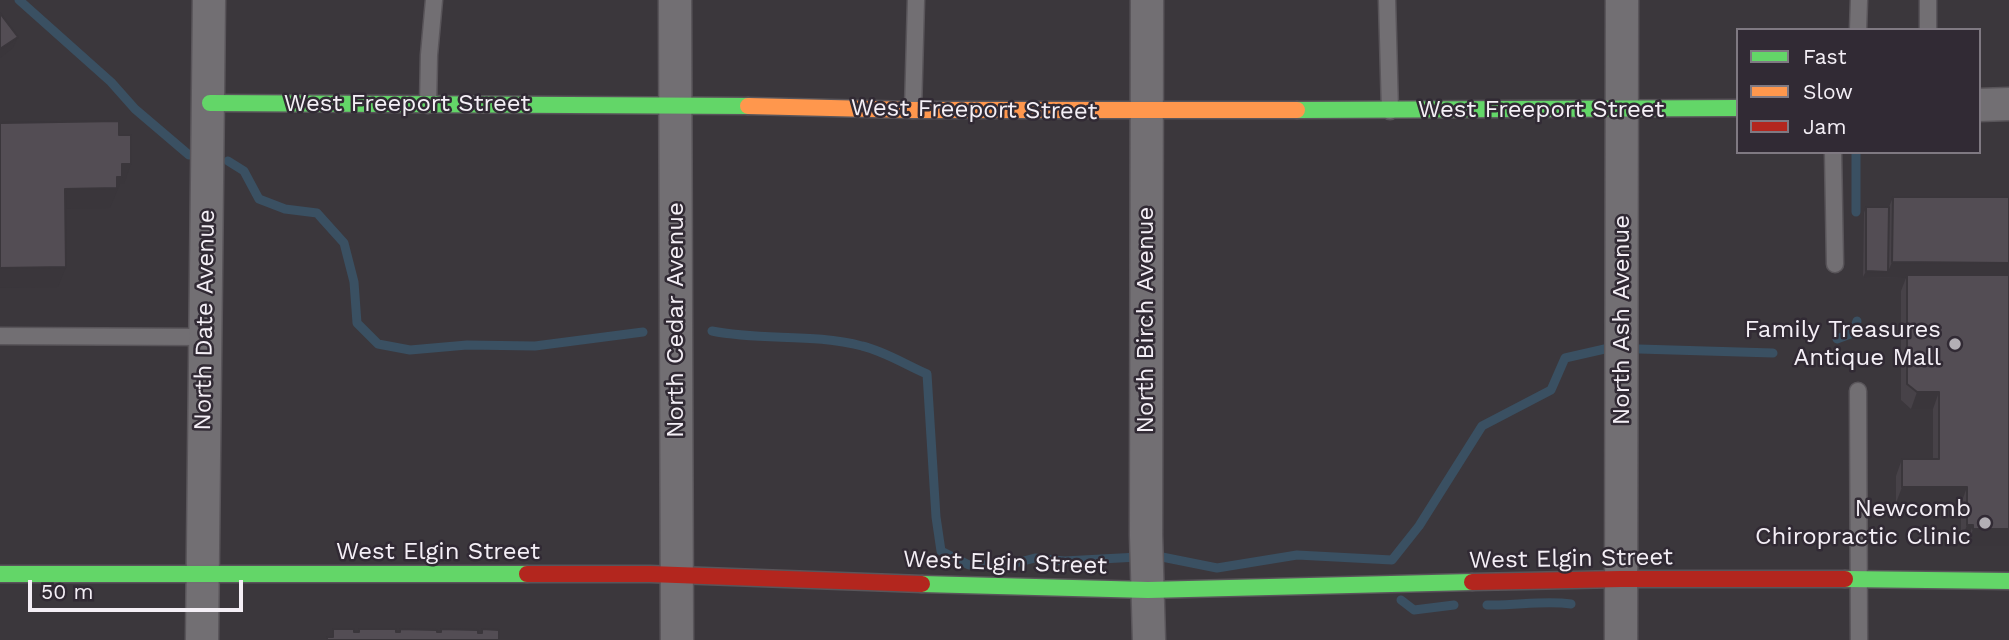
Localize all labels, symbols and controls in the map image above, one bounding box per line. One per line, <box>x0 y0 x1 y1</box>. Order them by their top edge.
legend <box>1736 28 1981 154</box>
text: Fast <box>1803 44 1847 69</box>
text: Slow <box>1803 79 1853 104</box>
street label: West Freeport Street <box>284 90 530 118</box>
street label: West Freeport Street <box>850 93 1098 127</box>
street label: West Freeport Street <box>1418 96 1664 124</box>
text: Jam <box>1803 114 1846 139</box>
street label: North Cedar Avenue <box>662 202 690 438</box>
street label: North Birch Avenue <box>1132 207 1160 433</box>
street label: North Date Avenue <box>189 209 221 431</box>
street label: North Ash Avenue <box>1608 215 1636 425</box>
place label: Family Treasures Antique Mall <box>1744 316 1941 372</box>
marker: Family Treasures Antique Mall <box>1947 336 1963 352</box>
place label: Newcomb Chiropractic Clinic <box>1755 495 1971 551</box>
marker: Newcomb Chiropractic Clinic <box>1977 515 1993 531</box>
street label: West Elgin Street <box>336 538 540 566</box>
street label: West Elgin Street <box>1469 543 1673 575</box>
street label: West Elgin Street <box>903 545 1107 581</box>
scale bar <box>32 566 247 610</box>
text: 50 m <box>41 579 93 604</box>

